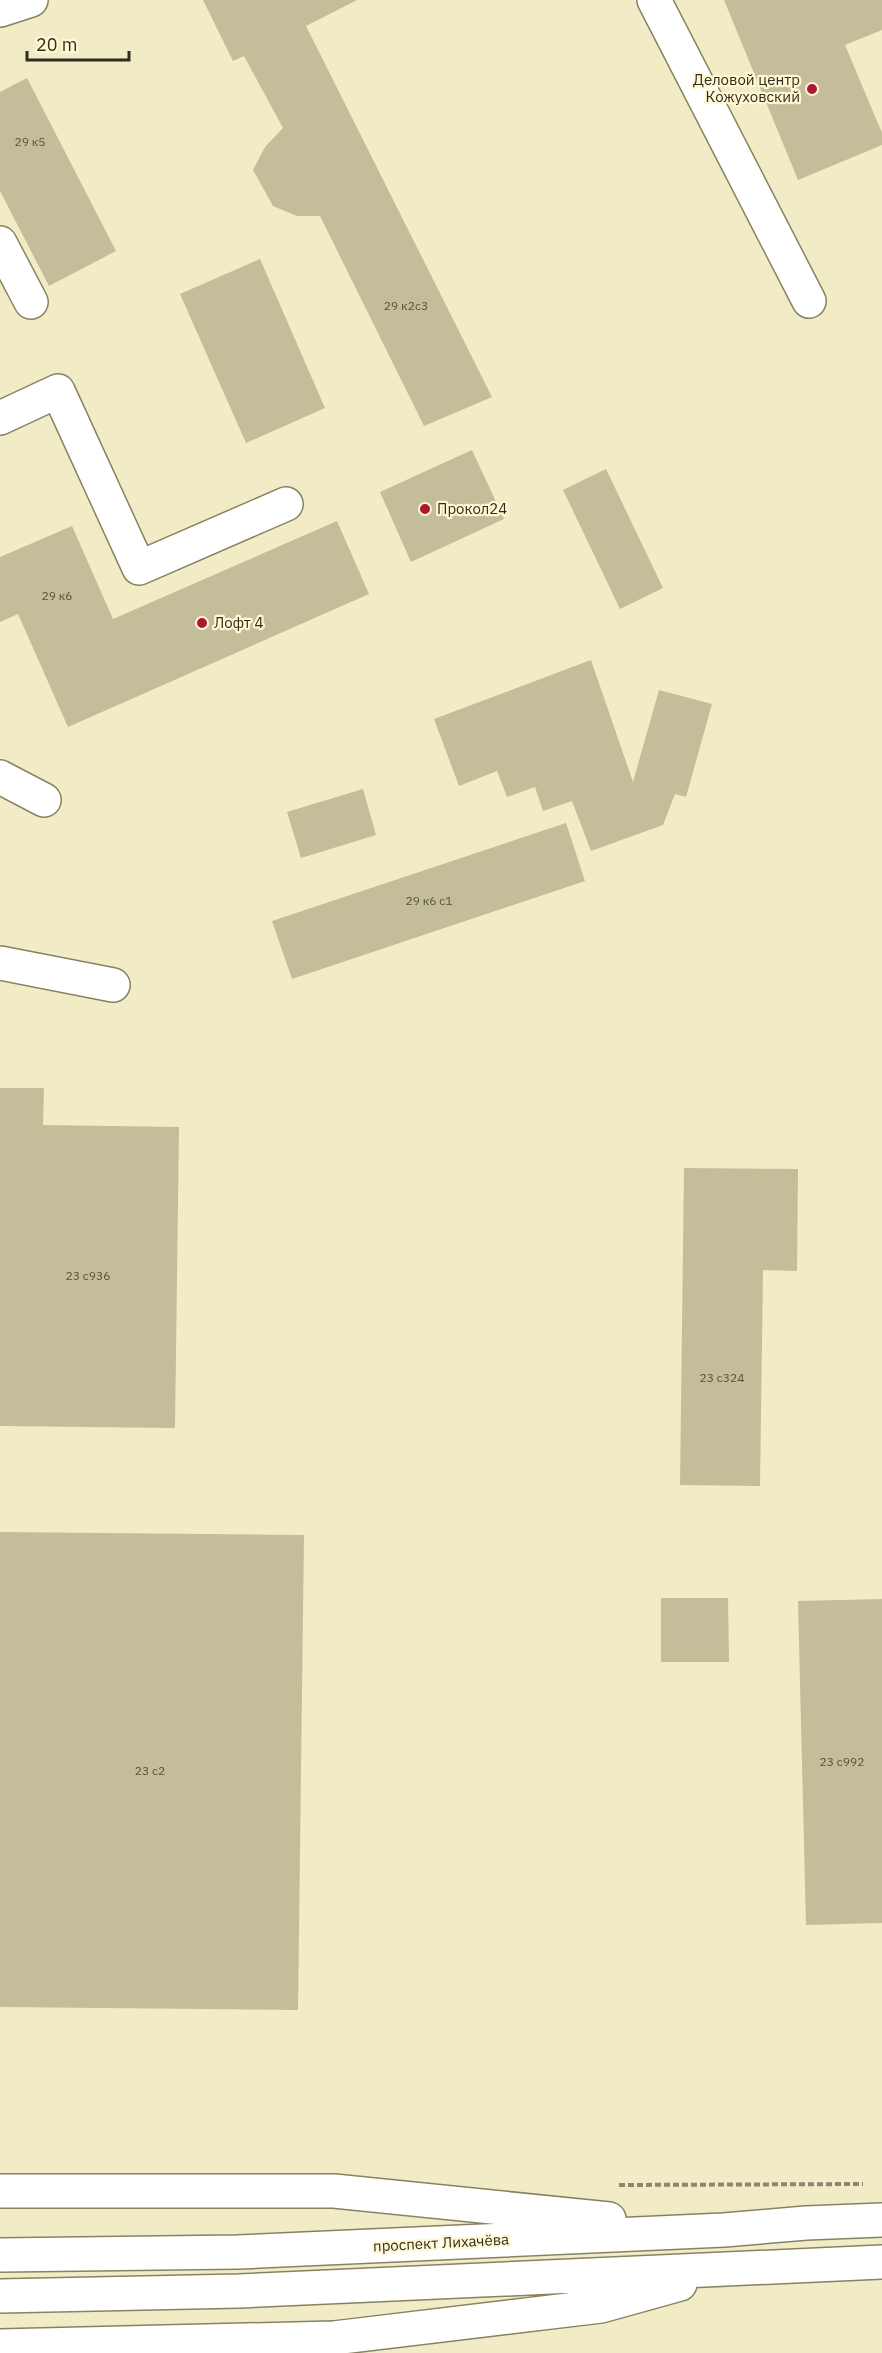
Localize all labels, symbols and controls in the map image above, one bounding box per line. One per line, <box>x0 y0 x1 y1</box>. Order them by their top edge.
scale bar <box>27 24 129 62</box>
text: 20 m <box>36 33 78 56</box>
place label: Деловой центр Кожуховский <box>693 70 800 106</box>
marker: Деловой центр Кожуховский <box>805 82 819 96</box>
house number: 29 к5 <box>14 134 46 149</box>
house number: 29 к2с3 <box>384 298 428 313</box>
place label: Прокол24 <box>437 499 507 518</box>
marker: Прокол24 <box>418 502 432 516</box>
house number: 29 к6 <box>41 588 73 603</box>
place label: Лофт 4 <box>214 613 263 632</box>
marker: Лофт 4 <box>195 616 209 630</box>
house number: 29 к6 с1 <box>405 893 453 908</box>
house number: 23 с936 <box>66 1268 110 1283</box>
house number: 23 с324 <box>700 1370 744 1385</box>
house number: 23 с992 <box>820 1754 864 1769</box>
house number: 23 с2 <box>135 1763 165 1778</box>
street label: проспект Лихачёва <box>373 2229 509 2256</box>

